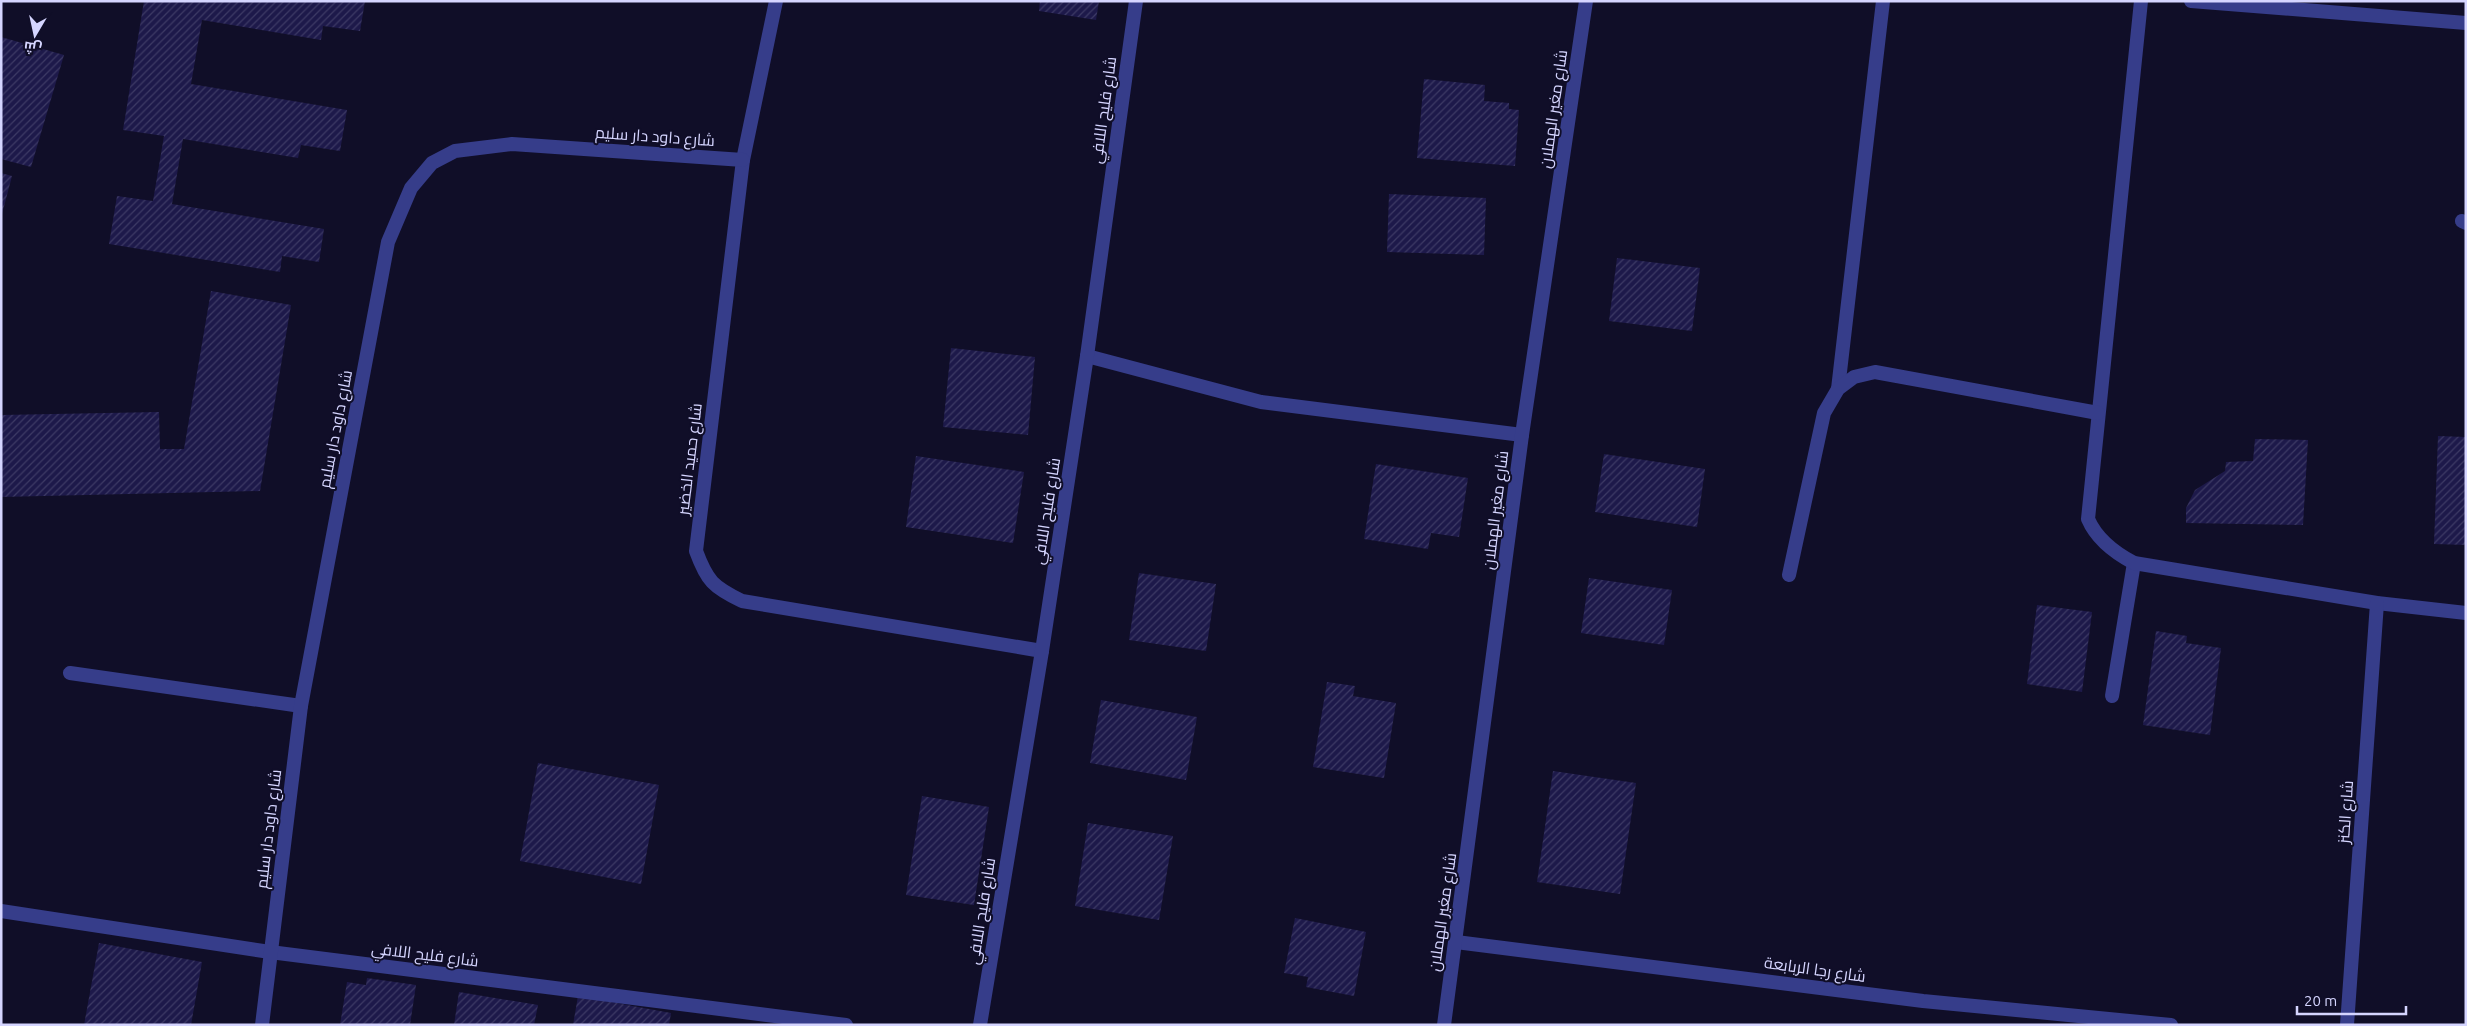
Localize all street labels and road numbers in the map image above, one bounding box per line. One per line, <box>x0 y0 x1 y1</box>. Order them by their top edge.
street label: شارع مغير الهملان <box>1536 48 1573 170</box>
street label: شارع فليح اللافي <box>1087 55 1124 165</box>
street label: شارع داود دار سليم <box>594 123 716 152</box>
street label: شارع داود دار سليم <box>315 368 358 490</box>
street label: شارع حميد الخضير <box>673 402 708 517</box>
street label: شارع مغير الهملان <box>1479 449 1514 571</box>
street label: شارع فليح اللافي <box>1029 456 1068 566</box>
street label: شارع داود دار سليم <box>252 768 287 890</box>
street label: شارع الكنز <box>2334 780 2359 845</box>
street label: شارع مغير الهملان <box>1425 851 1462 973</box>
street label: شارع فليح اللافي <box>964 856 1003 966</box>
street label: شارع فليح اللافي <box>370 938 480 974</box>
street label: شارع رجا الربابعة <box>1763 953 1867 988</box>

